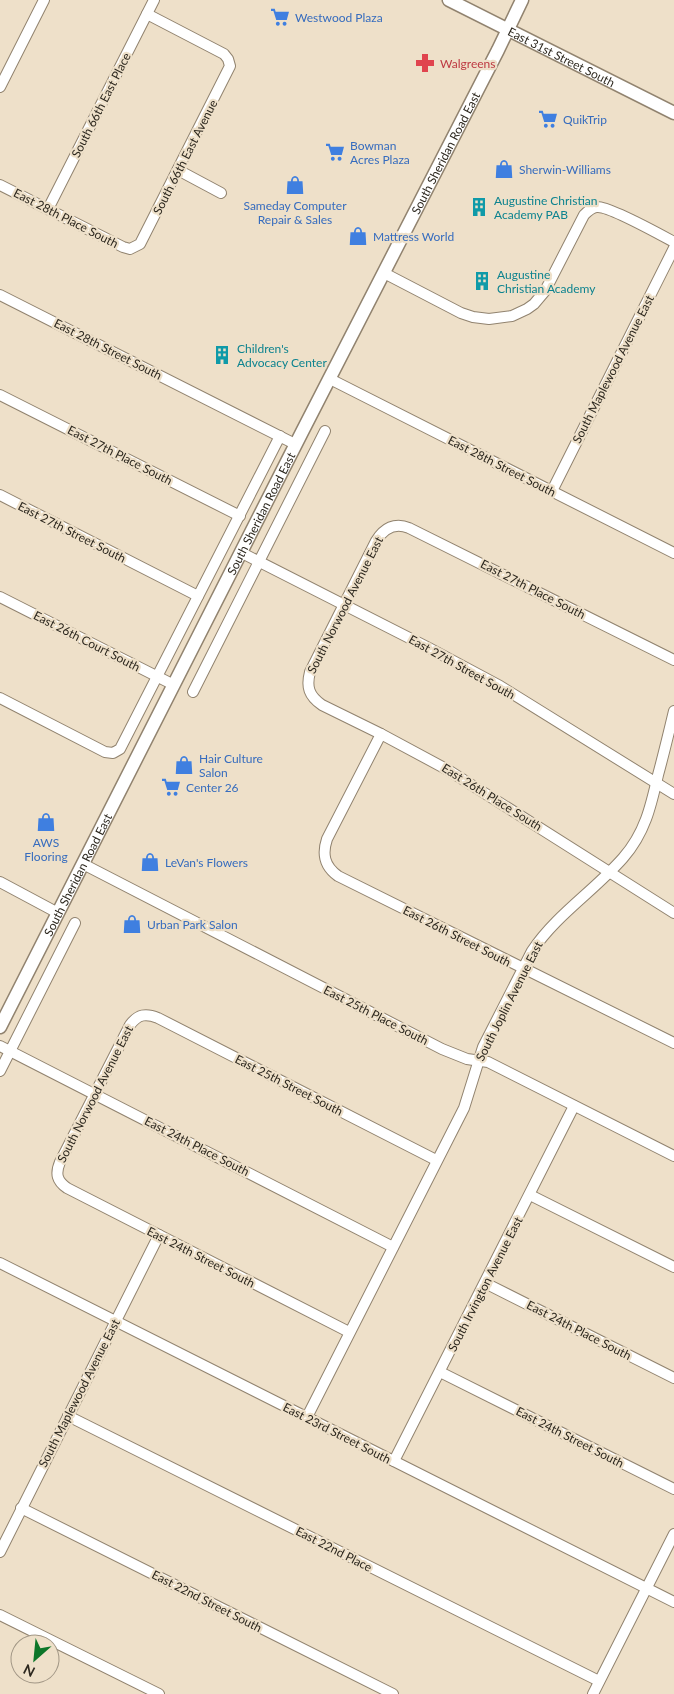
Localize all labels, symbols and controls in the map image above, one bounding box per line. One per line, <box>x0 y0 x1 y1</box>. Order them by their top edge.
supermarket icon: Westwood Plaza <box>269 6 291 28</box>
place label: Westwood Plaza <box>295 10 383 25</box>
street label: East 31st Street South <box>506 23 618 90</box>
street label: South 66th East Place <box>68 50 134 160</box>
pharmacy icon: Walgreens <box>414 52 436 74</box>
place label: Walgreens <box>440 56 495 71</box>
street label: South Sheridan Road East <box>408 89 483 217</box>
street label: South 66th East Avenue <box>150 97 220 217</box>
supermarket icon: QuikTrip <box>537 108 559 130</box>
place label: QuikTrip <box>563 112 607 127</box>
place label: Bowman Acres Plaza <box>350 138 410 167</box>
supermarket icon: Bowman Acres Plaza <box>324 141 346 163</box>
shop icon: Sherwin-Williams <box>493 158 515 180</box>
place label: Sherwin-Williams <box>519 162 611 177</box>
shop icon: Sameday Computer Repair & Sales <box>284 174 306 196</box>
street label: East 28th Place South <box>11 185 121 251</box>
place label: Augustine Christian Academy PAB <box>494 193 598 222</box>
building icon: Augustine Christian Academy PAB <box>468 196 490 218</box>
place label: Sameday Computer Repair & Sales <box>243 198 347 227</box>
shop icon: Mattress World <box>347 225 369 247</box>
place label: Mattress World <box>373 229 454 244</box>
place label: Augustine Christian Academy <box>497 267 596 296</box>
building icon: Augustine Christian Academy <box>471 270 493 292</box>
street label: South Maplewood Avenue East <box>569 292 657 446</box>
street label: East 28th Street South <box>52 315 164 383</box>
place label: Children's Advocacy Center <box>237 341 327 370</box>
building icon: Children's Advocacy Center <box>211 344 233 366</box>
street label: East 27th Place South <box>65 422 175 488</box>
street label: East 28th Street South <box>446 432 558 500</box>
street label: South Sheridan Road East <box>223 449 298 577</box>
street label: East 27th Street South <box>16 498 128 566</box>
street label: South Norwood Avenue East <box>304 533 386 676</box>
street label: East 27th Place South <box>478 556 588 622</box>
street label: East 26th Court South <box>31 608 143 674</box>
street label: East 27th Street South <box>406 632 518 702</box>
place label: Hair Culture Salon <box>199 751 263 780</box>
shop icon: Hair Culture Salon <box>173 754 195 776</box>
street label: East 26th Place South <box>439 760 545 834</box>
supermarket icon: Center 26 <box>160 776 182 798</box>
place label: Center 26 <box>186 780 239 795</box>
street label: South Sheridan Road East <box>40 810 115 938</box>
shop icon: AWS Flooring <box>35 811 57 833</box>
place label: AWS Flooring <box>24 835 68 864</box>
shop icon: LeVan's Flowers <box>139 851 161 873</box>
place label: LeVan's Flowers <box>165 855 248 870</box>
street label: East 26th Street South <box>401 902 513 970</box>
shop icon: Urban Park Salon <box>121 913 143 935</box>
place label: Urban Park Salon <box>147 917 238 932</box>
street label: South Joplin Avenue East <box>472 938 546 1063</box>
street label: East 25th Place South <box>321 982 431 1048</box>
street label: South Norwood Avenue East <box>54 1022 136 1165</box>
street label: East 25th Street South <box>233 1051 345 1119</box>
street label: East 24th Place South <box>142 1113 252 1179</box>
street label: South Irvington Avenue East <box>444 1213 526 1354</box>
street label: East 24th Street South <box>145 1223 257 1291</box>
street label: East 24th Place South <box>524 1297 634 1363</box>
street label: South Maplewood Avenue East <box>35 1316 123 1470</box>
street label: East 23rd Street South <box>281 1399 393 1467</box>
street label: East 24th Street South <box>514 1403 626 1471</box>
street label: East 22nd Place <box>293 1523 375 1575</box>
street label: East 22nd Street South <box>149 1567 265 1635</box>
north arrow <box>10 1634 60 1684</box>
text: N <box>20 1661 38 1681</box>

